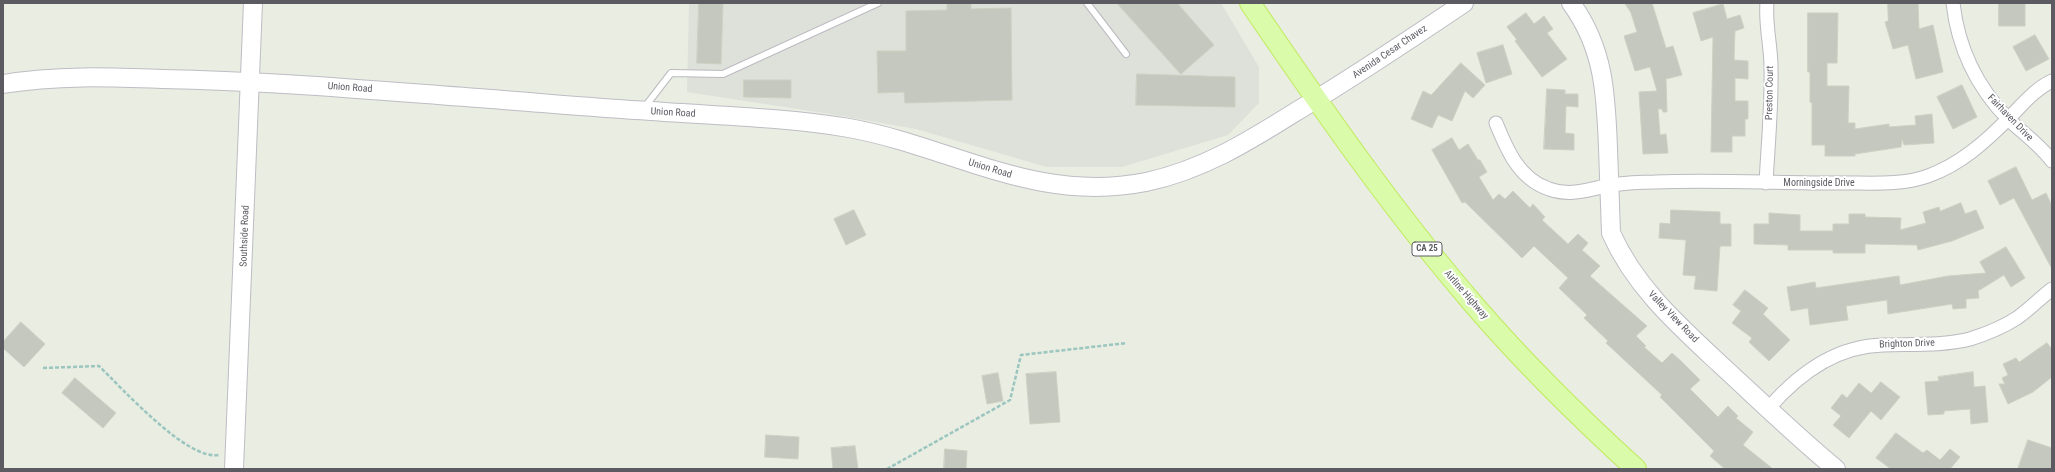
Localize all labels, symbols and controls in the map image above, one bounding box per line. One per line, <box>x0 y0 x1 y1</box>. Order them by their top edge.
street label: Avenida Cesar Chavez <box>1351 23 1429 81</box>
street label: Preston Court <box>1764 66 1776 120</box>
street label: Union Road <box>327 80 373 96</box>
street label: Fairhaven Drive <box>1985 92 2035 144</box>
street label: Union Road <box>650 106 696 120</box>
street label: Union Road <box>967 157 1013 181</box>
street label: Morningside Drive <box>1783 177 1855 189</box>
street label: Southside Road <box>238 205 252 267</box>
road number: CA 25 <box>1412 242 1442 256</box>
street label: Airline Highway <box>1441 268 1491 322</box>
street label: Valley View Road <box>1645 289 1701 345</box>
street label: Brighton Drive <box>1879 337 1935 351</box>

